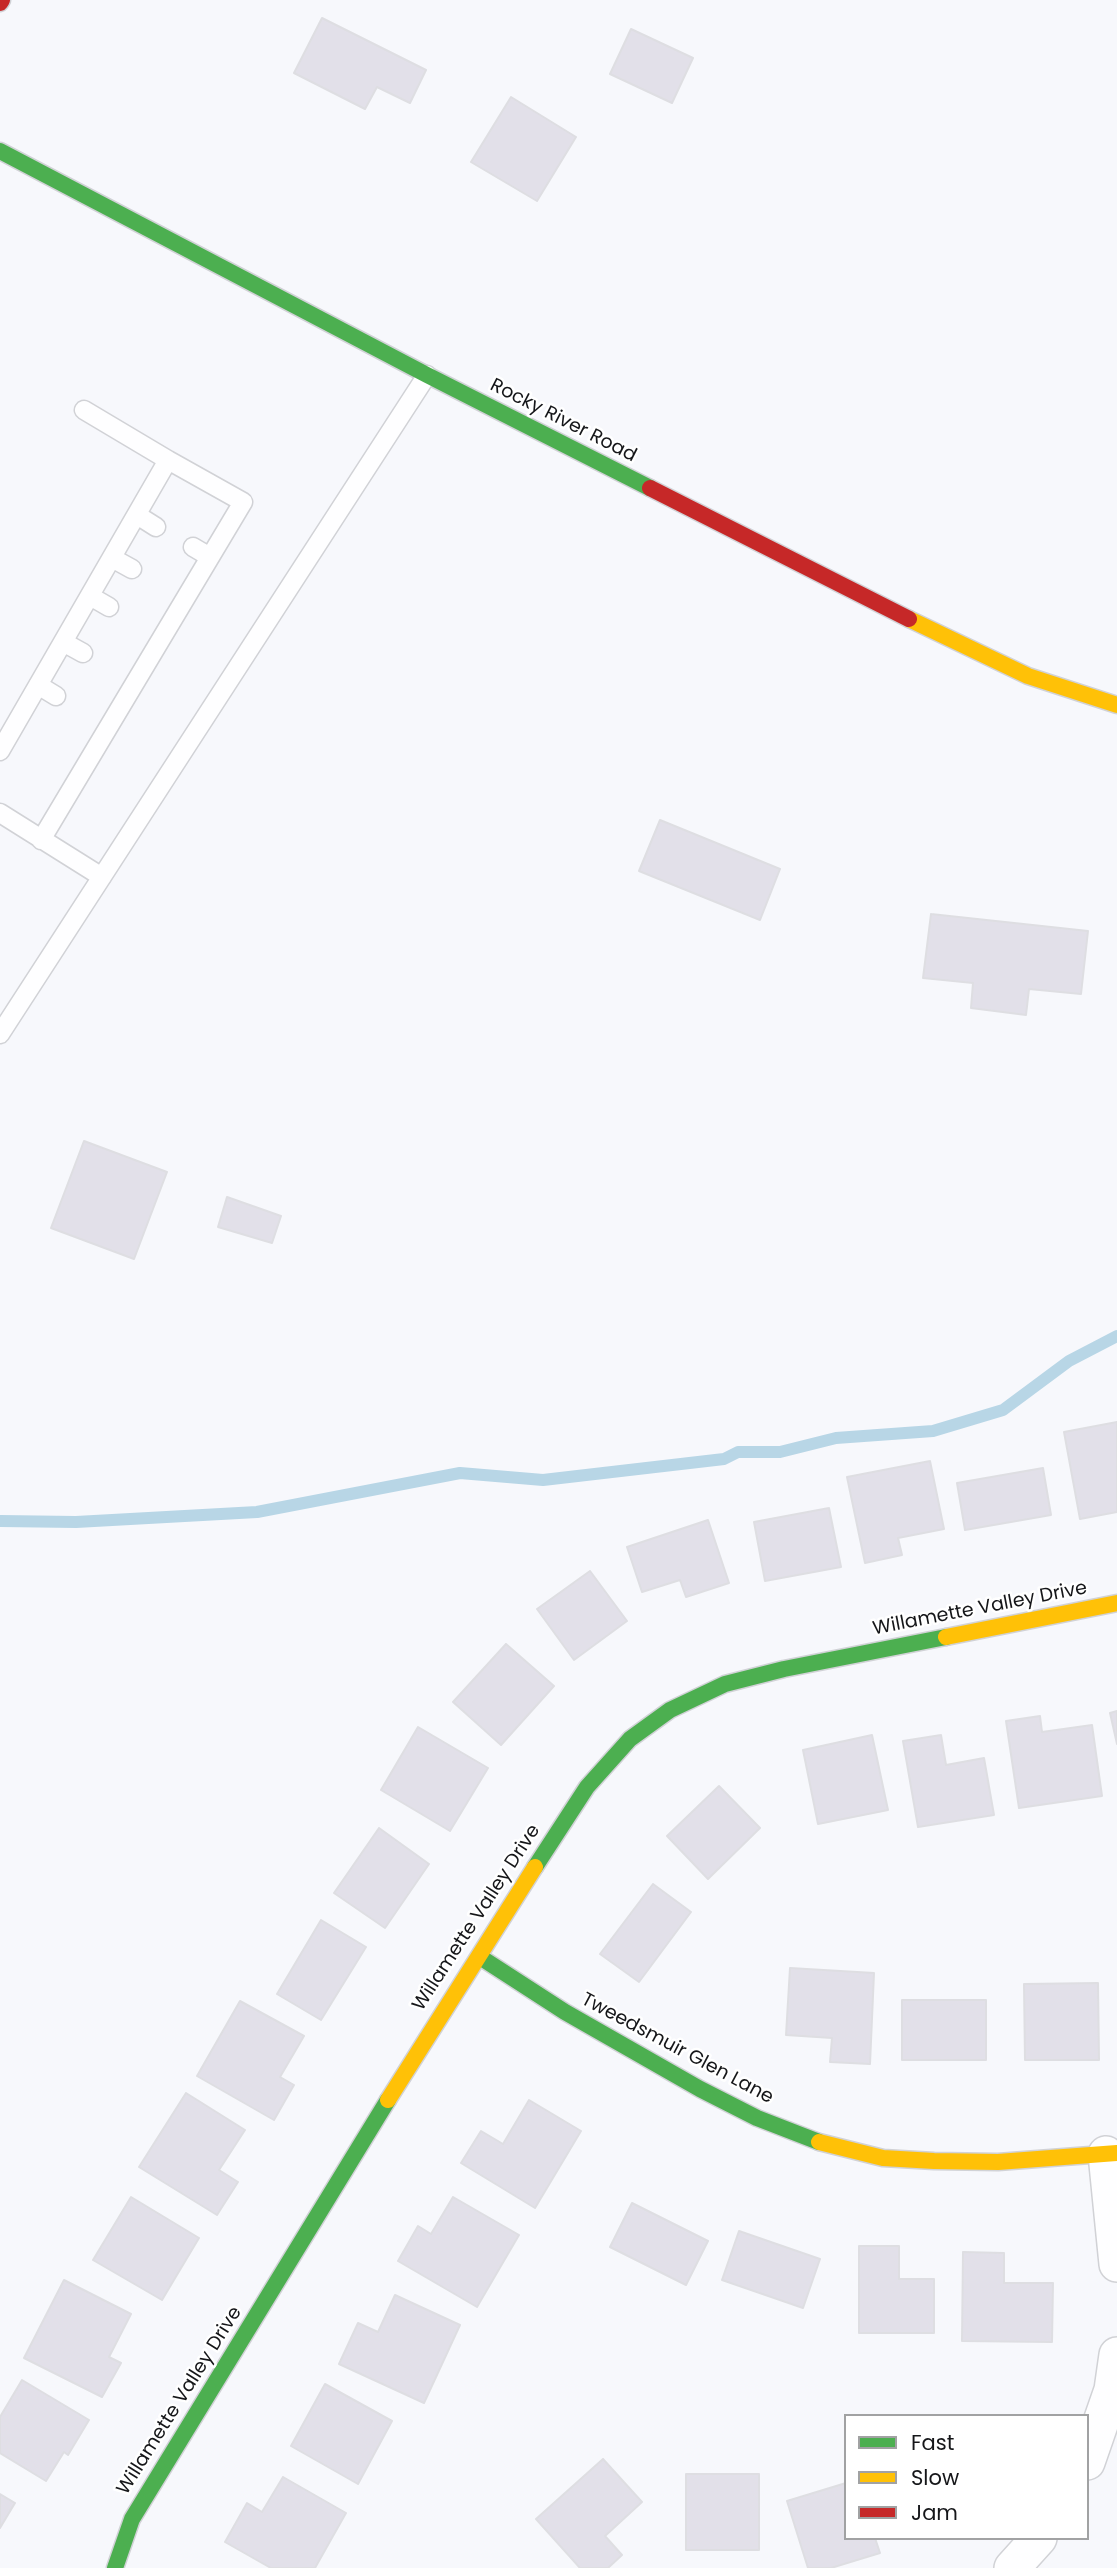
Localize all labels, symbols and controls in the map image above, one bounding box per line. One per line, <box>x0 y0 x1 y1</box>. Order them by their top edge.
street label: Rocky River Road <box>486 374 640 468</box>
street label: Willamette Valley Drive <box>871 1577 1089 1641</box>
street label: Willamette Valley Drive <box>408 1821 546 2015</box>
street label: Tweedsmuir Glen Lane <box>577 1989 777 2109</box>
street label: Willamette Valley Drive <box>113 2303 247 2499</box>
legend <box>844 2414 1089 2540</box>
text: Fast <box>911 2428 954 2457</box>
text: Slow <box>911 2463 959 2492</box>
text: Jam <box>911 2498 958 2527</box>

